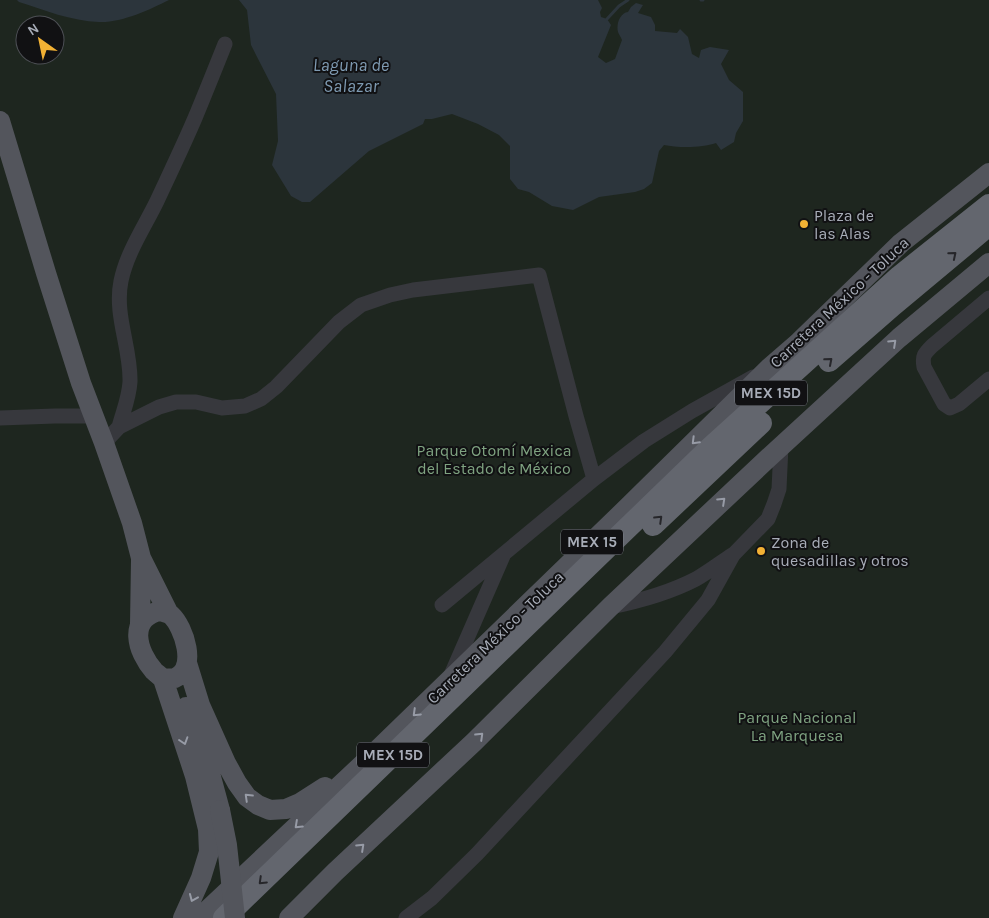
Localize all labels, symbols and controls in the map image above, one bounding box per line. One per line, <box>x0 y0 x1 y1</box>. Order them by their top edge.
north arrow <box>15 15 65 65</box>
text: N <box>24 20 42 39</box>
water label: Laguna de Salazar <box>313 54 389 97</box>
place label: Plaza de las Alas <box>814 206 874 243</box>
marker: Plaza de las Alas <box>798 218 810 230</box>
street label: Carretera México - Toluca <box>766 233 913 372</box>
one-way arrow <box>947 252 956 261</box>
one-way arrow <box>887 340 896 349</box>
one-way arrow <box>823 357 832 366</box>
road number: MEX 15D <box>735 380 807 406</box>
one-way arrow <box>692 435 701 444</box>
park label: Parque Otomí Mexica del Estado de México <box>417 441 571 478</box>
one-way arrow <box>717 498 726 507</box>
one-way arrow <box>653 516 662 525</box>
road number: MEX 15 <box>561 530 623 554</box>
place label: Zona de quesadillas y otros <box>771 533 909 570</box>
marker: Zona de quesadillas y otros <box>755 545 767 557</box>
street label: Carretera México - Toluca <box>423 567 568 708</box>
one-way arrow <box>412 707 421 716</box>
park label: Parque Nacional La Marquesa <box>738 708 856 745</box>
one-way arrow <box>474 733 483 742</box>
one-way arrow <box>178 737 188 745</box>
road number: MEX 15D <box>357 742 429 768</box>
one-way arrow <box>245 794 254 803</box>
one-way arrow <box>294 819 303 828</box>
one-way arrow <box>356 844 365 853</box>
one-way arrow <box>259 875 268 884</box>
one-way arrow <box>188 893 199 902</box>

